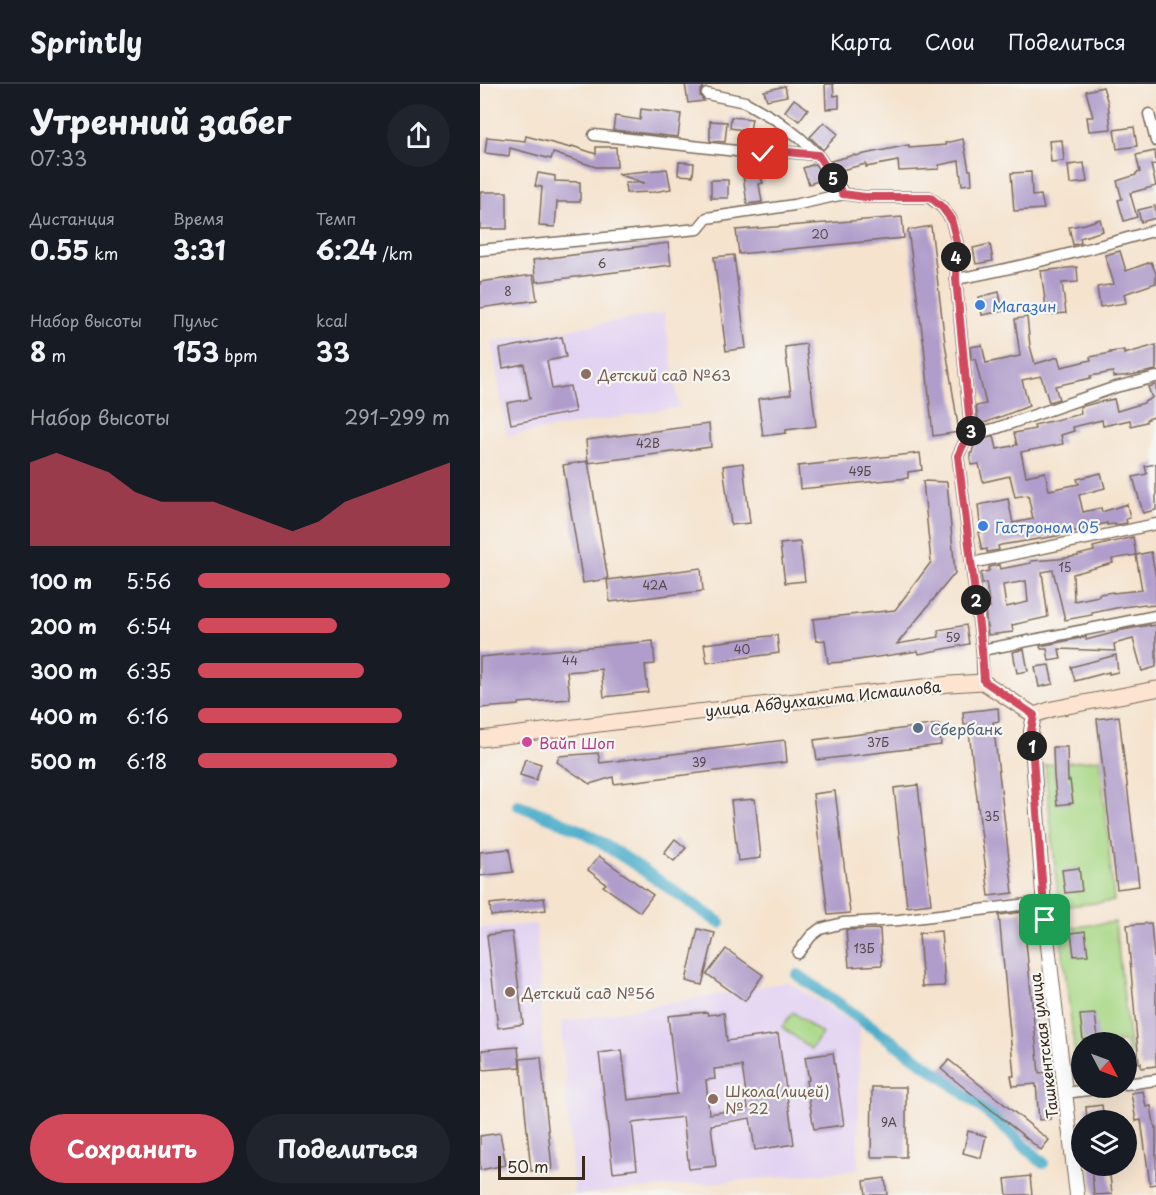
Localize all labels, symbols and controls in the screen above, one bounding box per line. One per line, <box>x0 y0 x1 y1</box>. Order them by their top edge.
text: Sprintly <box>30 20 142 63</box>
text: Карта <box>830 25 892 57</box>
text: Слои <box>925 25 975 57</box>
text: Поделиться <box>1008 25 1126 57</box>
text: Утренний забег <box>30 95 291 145</box>
button: share <box>387 104 450 167</box>
pin <box>737 128 788 179</box>
icon: check <box>746 137 779 170</box>
text: 07:33 <box>30 143 87 173</box>
pin: 5 <box>818 163 848 193</box>
text: 5 <box>828 166 838 190</box>
text: Дистанция <box>30 206 115 230</box>
text: Время <box>173 206 224 230</box>
text: Темп <box>316 206 356 230</box>
house number: 20 <box>811 225 829 243</box>
text: 0.55 <box>30 230 89 269</box>
text: 3:31 <box>173 230 226 269</box>
text: 6:24 <box>316 230 377 269</box>
text: km <box>89 241 118 265</box>
text: /km <box>377 241 413 265</box>
pin: 4 <box>941 242 971 272</box>
text: 4 <box>951 245 961 269</box>
house number: 6 <box>598 254 606 272</box>
house number: 8 <box>504 282 512 300</box>
place label: Магазин <box>992 294 1056 317</box>
marker: Магазин <box>973 298 987 312</box>
text: Набор высоты <box>30 308 142 332</box>
text: Пульс <box>173 308 218 332</box>
text: kcal <box>316 308 348 332</box>
text: 8 <box>30 332 46 371</box>
text: 153 <box>173 332 219 371</box>
text: 33 <box>316 332 350 371</box>
text: m <box>46 343 66 367</box>
text: bpm <box>219 343 258 367</box>
place label: Детский сад №63 <box>597 363 731 386</box>
marker: Детский сад №63 <box>579 367 593 381</box>
text: Набор высоты <box>30 402 170 432</box>
text: 291–299 m <box>344 402 450 432</box>
pin: 3 <box>956 416 986 446</box>
text: 3 <box>966 419 976 443</box>
house number: 42В <box>636 434 660 452</box>
house number: 49Б <box>849 462 871 480</box>
place label: Гастроном 05 <box>995 515 1099 538</box>
marker: Гастроном 05 <box>976 519 990 533</box>
house number: 15 <box>1058 558 1072 576</box>
text: 100 m <box>30 566 92 596</box>
text: 5:56 <box>126 566 171 596</box>
house number: 42А <box>642 576 668 594</box>
pin: 2 <box>961 585 991 615</box>
text: 2 <box>970 588 982 612</box>
text: 200 m <box>30 611 97 641</box>
text: 6:54 <box>126 611 172 641</box>
house number: 59 <box>946 628 960 646</box>
house number: 40 <box>734 640 751 658</box>
house number: 44 <box>562 651 578 669</box>
text: 300 m <box>30 656 98 686</box>
text: 6:35 <box>126 656 171 686</box>
street label: улица Абдулхакима Исмаилова <box>704 674 943 722</box>
text: 400 m <box>30 701 98 731</box>
text: 6:16 <box>126 701 169 731</box>
place label: Сбербанк <box>930 717 1002 740</box>
marker: Сбербанк <box>911 721 925 735</box>
place label: Вайп Шоп <box>539 731 615 754</box>
pin: 1 <box>1017 731 1047 761</box>
house number: 37Б <box>867 733 889 751</box>
text: 1 <box>1028 734 1036 758</box>
marker: Вайп Шоп <box>520 735 534 749</box>
text: 500 m <box>30 746 97 776</box>
text: 6:18 <box>126 746 167 776</box>
house number: 39 <box>692 753 706 771</box>
house number: 35 <box>984 807 1000 825</box>
pin <box>1019 894 1070 945</box>
icon: arrive <box>1028 903 1061 936</box>
house number: 13Б <box>853 939 875 957</box>
street label: Ташкентская улица <box>1023 972 1063 1120</box>
place label: Детский сад №56 <box>521 981 655 1004</box>
marker: Детский сад №56 <box>503 985 517 999</box>
north arrow <box>1071 1032 1137 1098</box>
map controls <box>1071 1032 1137 1176</box>
place label: Школа(лицей) № 22 <box>725 1079 830 1119</box>
marker: Школа(лицей) № 22 <box>706 1092 720 1106</box>
button: layers <box>1071 1110 1137 1176</box>
house number: 9А <box>881 1113 897 1131</box>
button: Сохранить <box>30 1114 234 1183</box>
button: Поделиться <box>246 1114 450 1183</box>
scale bar <box>498 1153 585 1180</box>
text: 50 m <box>507 1154 548 1178</box>

